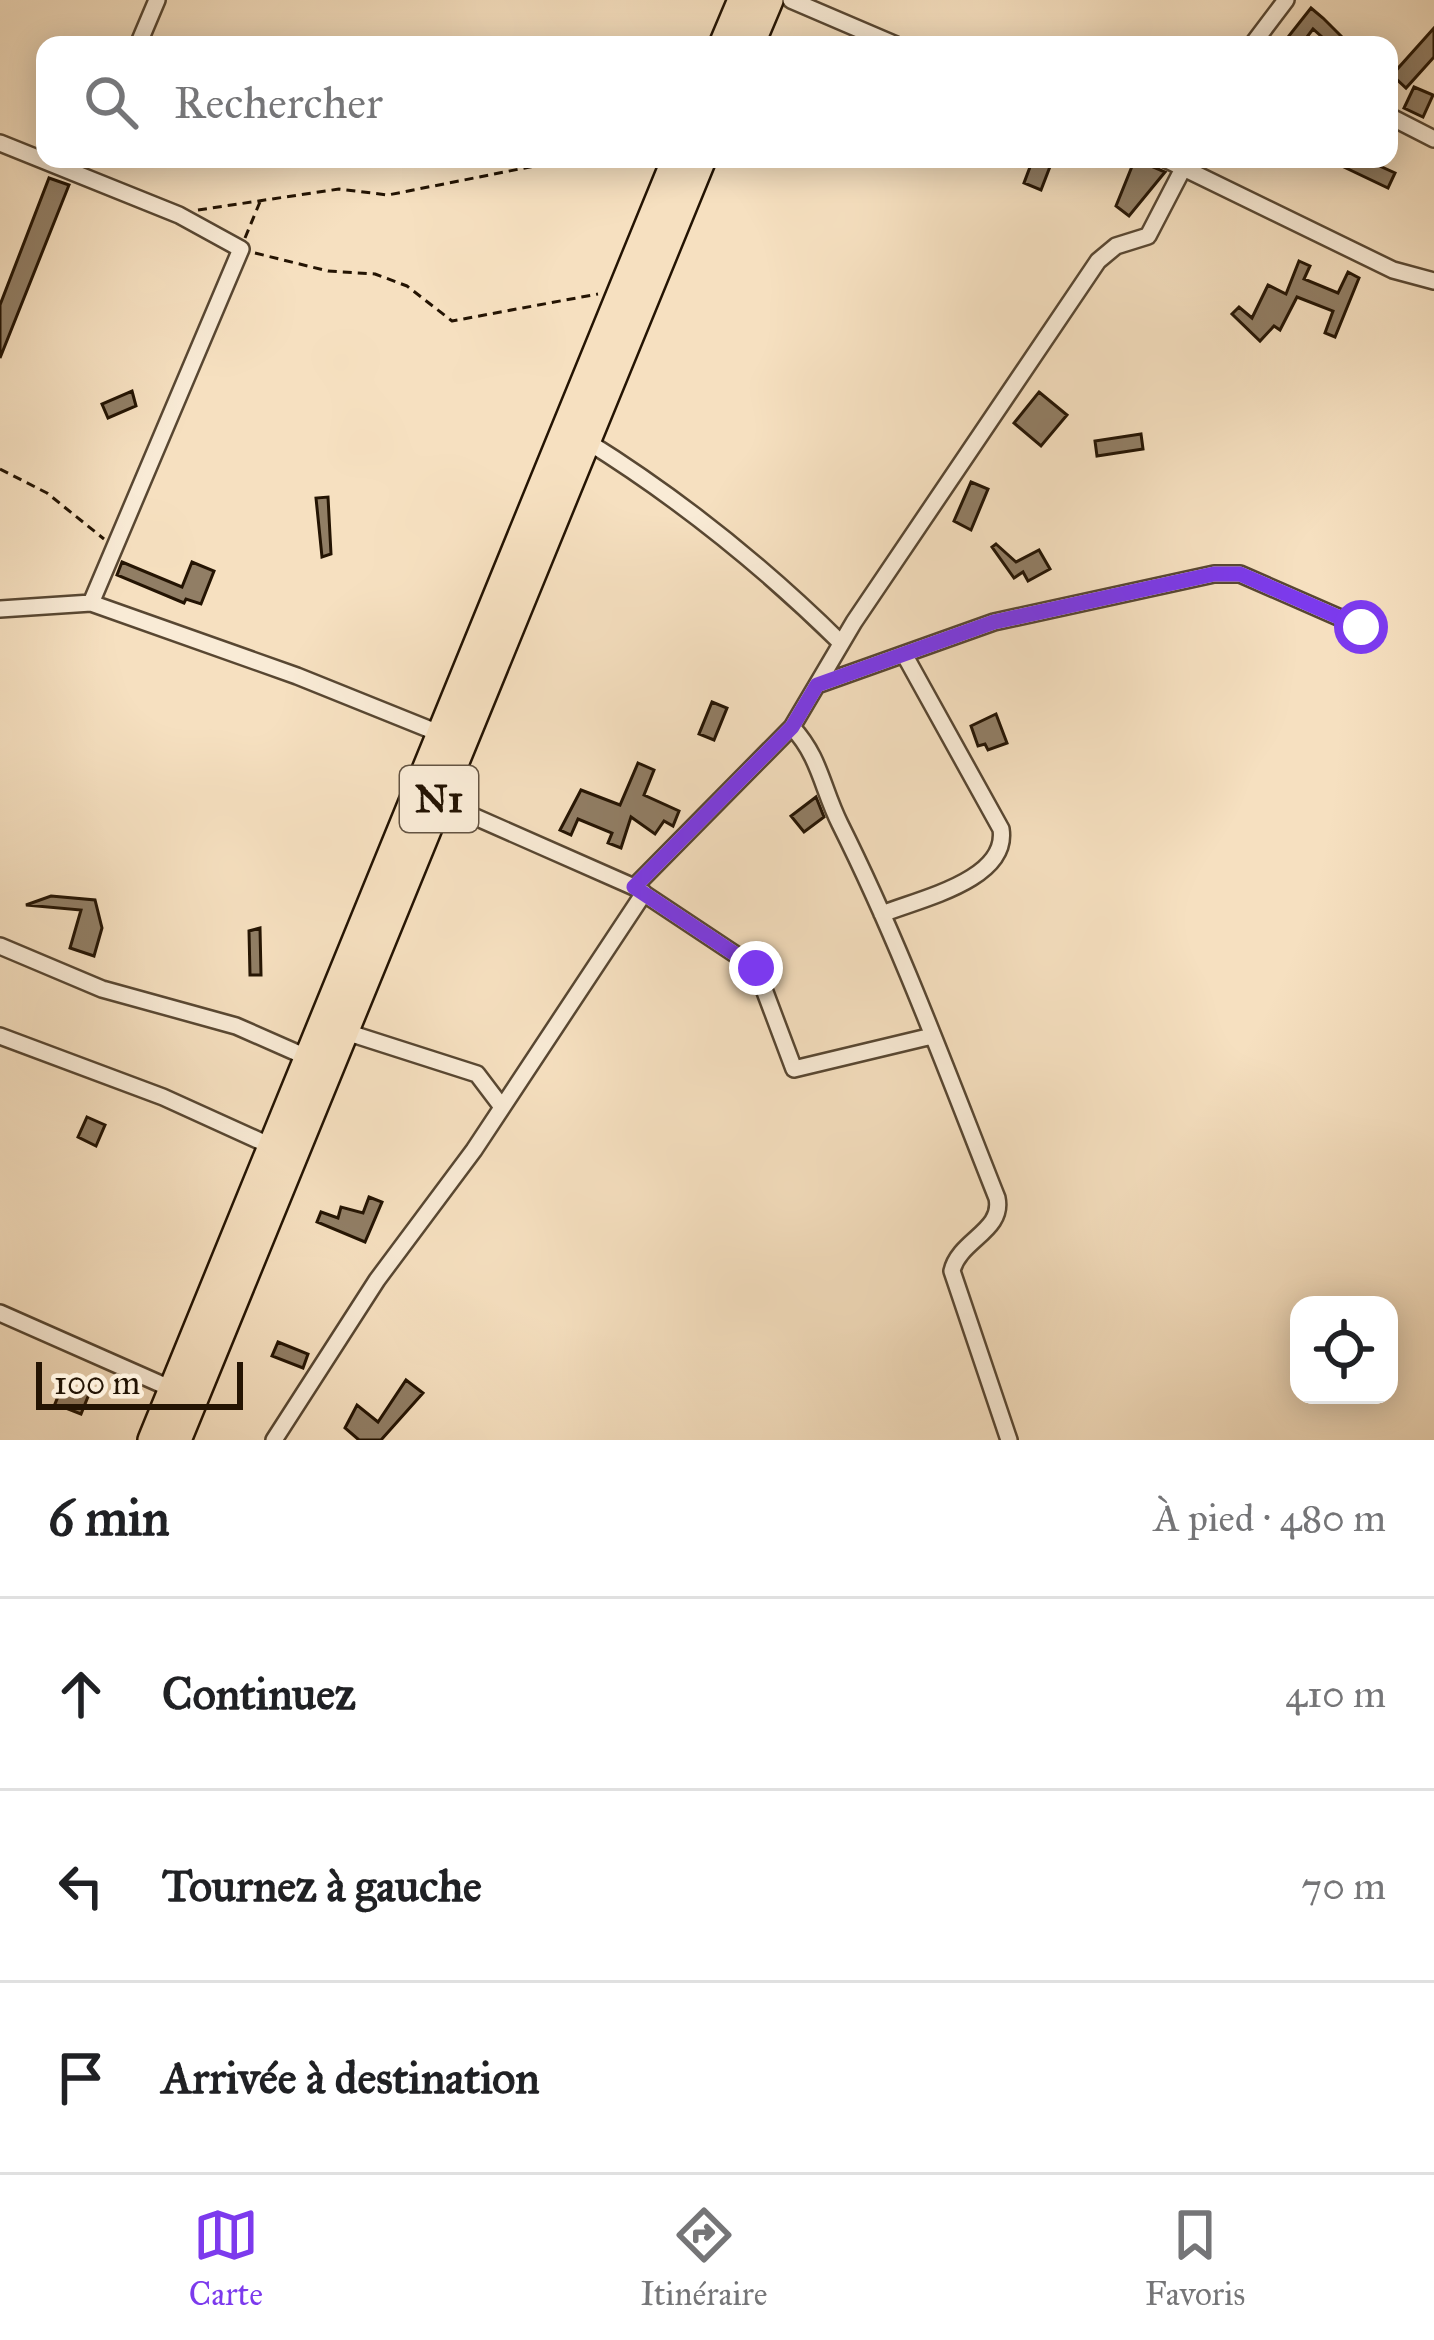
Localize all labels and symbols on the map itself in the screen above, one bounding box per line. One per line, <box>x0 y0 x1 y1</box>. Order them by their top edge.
route start <box>1334 600 1388 654</box>
road number: N1 <box>400 766 478 832</box>
route end <box>729 941 783 995</box>
scale bar <box>36 1356 243 1409</box>

